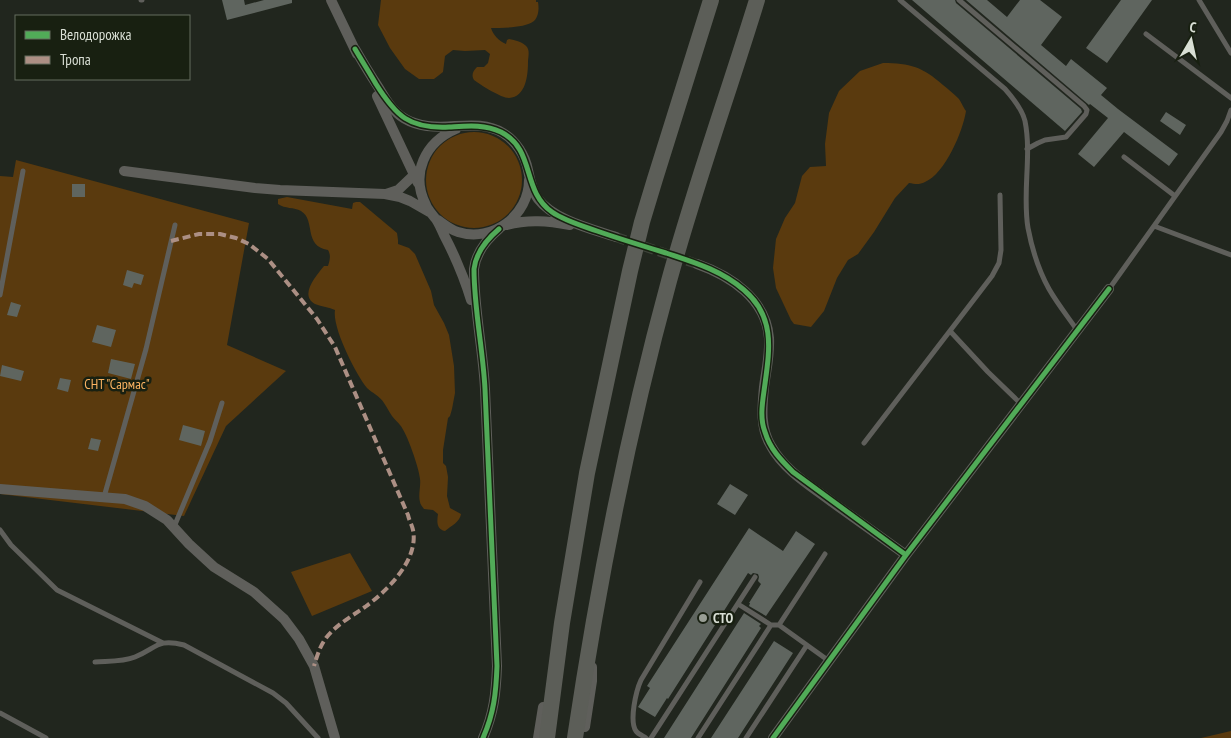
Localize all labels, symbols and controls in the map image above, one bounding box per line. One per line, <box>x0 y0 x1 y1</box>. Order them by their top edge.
legend <box>15 15 190 80</box>
north arrow <box>1166 15 1216 65</box>
text: С <box>1188 18 1198 37</box>
text: Велодорожка <box>60 25 131 44</box>
text: Тропа <box>60 50 91 69</box>
park label: СНТ "Сармас" <box>84 375 150 393</box>
place label: СТО <box>713 609 734 627</box>
marker: СТО <box>697 612 709 624</box>

